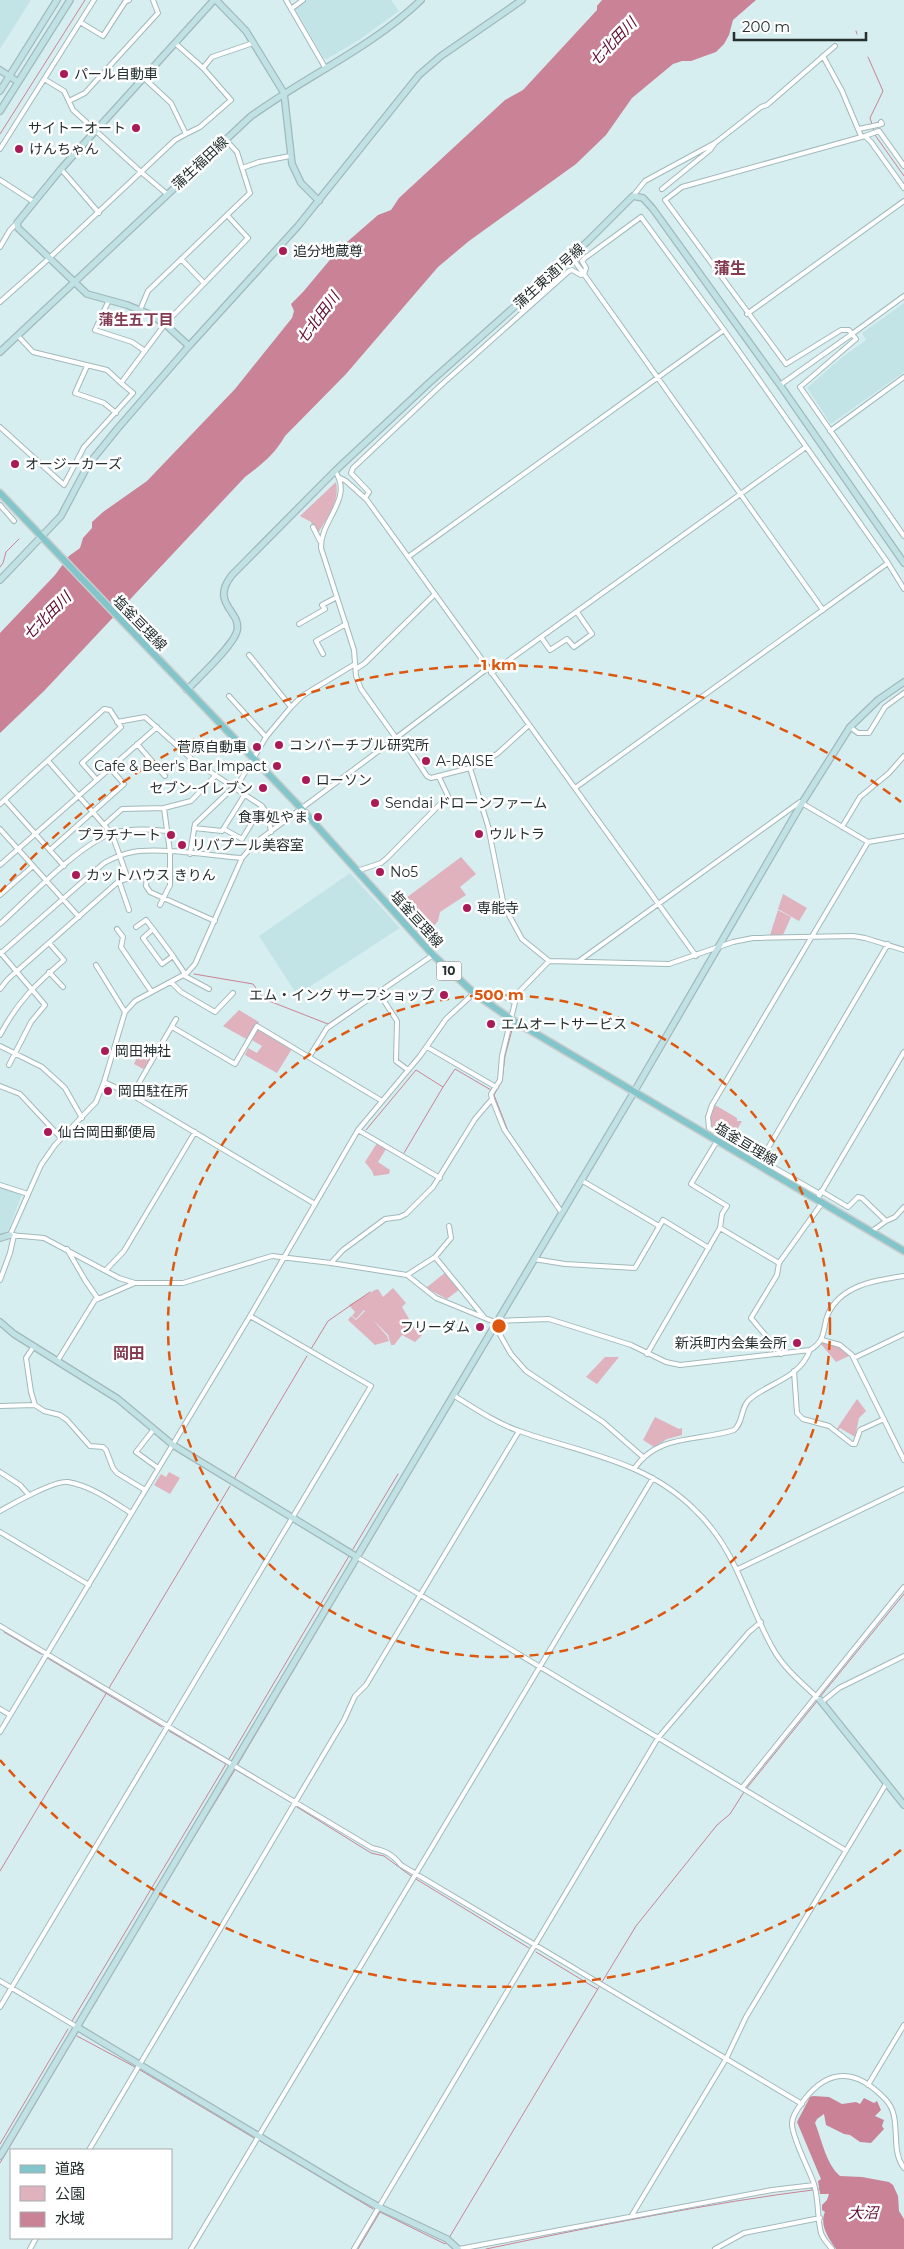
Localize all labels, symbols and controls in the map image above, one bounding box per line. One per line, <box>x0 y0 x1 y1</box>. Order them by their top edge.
scale bar <box>734 10 866 42</box>
water label: 七北田川 <box>585 12 642 70</box>
text: 200 m <box>742 17 790 36</box>
place label: パール自動車 <box>74 65 158 83</box>
marker: パール自動車 <box>58 68 70 80</box>
place label: サイトーオート <box>28 119 126 137</box>
marker: サイトーオート <box>130 122 142 134</box>
street label: 蒲生福田線 <box>168 133 232 193</box>
place label: けんちゃん <box>29 140 99 158</box>
marker: けんちゃん <box>13 143 25 155</box>
street label: 蒲生東通1号線 <box>510 240 588 312</box>
place label: 追分地蔵尊 <box>293 242 363 260</box>
marker: 追分地蔵尊 <box>277 245 289 257</box>
district label: 蒲生 <box>714 259 746 278</box>
water label: 七北田川 <box>292 286 344 347</box>
district label: 蒲生五丁目 <box>98 310 174 329</box>
place label: オージーカーズ <box>25 455 122 473</box>
marker: オージーカーズ <box>9 458 21 470</box>
water label: 七北田川 <box>19 586 76 644</box>
street label: 塩釜亘理線 <box>109 592 171 654</box>
text: 1 km <box>481 655 517 674</box>
place label: コンバーチブル研究所 <box>289 736 429 754</box>
place label: 菅原自動車 <box>177 738 247 756</box>
marker: コンバーチブル研究所 <box>273 739 285 751</box>
marker: 菅原自動車 <box>251 741 263 753</box>
place label: A-RAISE <box>436 752 494 770</box>
marker: A-RAISE <box>420 755 432 767</box>
place label: Cafe & Beer's Bar Impact <box>94 757 267 775</box>
marker: Cafe & Beer's Bar Impact <box>271 760 283 772</box>
place label: ローソン <box>316 771 372 789</box>
marker: ローソン <box>300 774 312 786</box>
place label: セブン-イレブン <box>150 779 253 797</box>
marker: セブン-イレブン <box>257 782 269 794</box>
place label: Sendai ドローンファーム <box>385 794 547 812</box>
marker: Sendai ドローンファーム <box>369 797 381 809</box>
place label: 食事処やま <box>238 808 308 826</box>
marker: 食事処やま <box>312 811 324 823</box>
place label: ウルトラ <box>489 825 545 843</box>
place label: プラチナート <box>77 826 161 844</box>
marker: ウルトラ <box>473 828 485 840</box>
marker: プラチナート <box>165 829 177 841</box>
place label: リバプール美容室 <box>192 836 304 854</box>
marker: リバプール美容室 <box>176 839 188 851</box>
place label: No5 <box>390 863 418 881</box>
place label: カットハウス きりん <box>86 866 216 884</box>
marker: No5 <box>374 866 386 878</box>
marker: カットハウス きりん <box>70 869 82 881</box>
street label: 塩釜亘理線 <box>387 887 447 951</box>
place label: 専能寺 <box>477 899 519 917</box>
marker: 専能寺 <box>461 902 473 914</box>
road number: 10 <box>436 961 462 980</box>
text: 500 m <box>474 985 524 1004</box>
place label: エム・イング サーフショップ <box>249 986 434 1004</box>
marker: エム・イング サーフショップ <box>438 989 450 1001</box>
place label: エムオートサービス <box>501 1015 627 1033</box>
marker: エムオートサービス <box>485 1018 497 1030</box>
place label: 岡田神社 <box>115 1042 171 1060</box>
marker: 岡田神社 <box>99 1045 111 1057</box>
place label: 岡田駐在所 <box>118 1082 188 1100</box>
marker: 岡田駐在所 <box>102 1085 114 1097</box>
street label: 塩釜亘理線 <box>711 1118 781 1170</box>
place label: 仙台岡田郵便局 <box>58 1123 156 1141</box>
marker: 仙台岡田郵便局 <box>42 1126 54 1138</box>
centre of rings <box>490 1317 508 1335</box>
place label: フリーダム <box>400 1318 470 1336</box>
marker: フリーダム <box>474 1321 486 1333</box>
place label: 新浜町内会集会所 <box>675 1334 787 1352</box>
marker: 新浜町内会集会所 <box>791 1337 803 1349</box>
district label: 岡田 <box>113 1344 145 1363</box>
legend <box>10 2149 172 2239</box>
text: 道路 <box>55 2159 85 2178</box>
text: 公園 <box>55 2184 85 2203</box>
water label: 大沼 <box>848 2203 880 2222</box>
text: 水域 <box>55 2209 85 2228</box>

